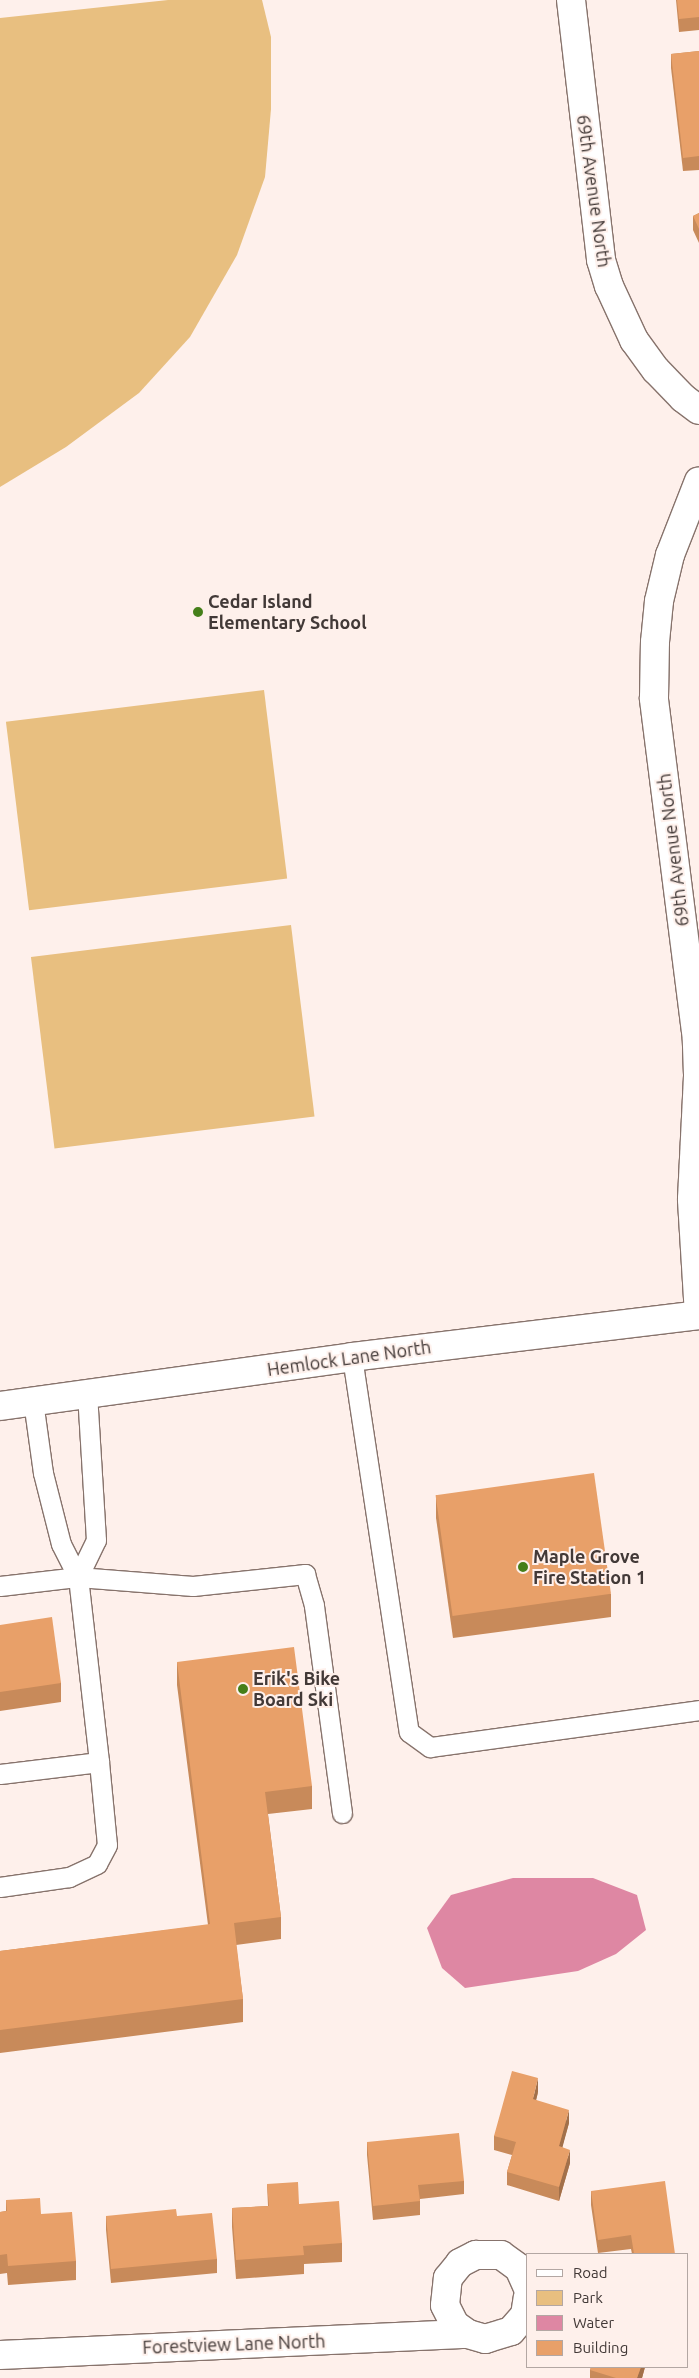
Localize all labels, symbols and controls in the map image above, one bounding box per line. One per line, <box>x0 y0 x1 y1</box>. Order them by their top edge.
street label: 69th Avenue North <box>573 113 615 269</box>
place label: Cedar Island Elementary School <box>208 591 367 634</box>
marker: Cedar Island Elementary School <box>192 606 204 618</box>
street label: 69th Avenue North <box>653 772 693 928</box>
street label: Hemlock Lane North <box>266 1336 432 1380</box>
place label: Maple Grove Fire Station 1 <box>533 1546 646 1588</box>
marker: Maple Grove Fire Station 1 <box>517 1561 529 1573</box>
place label: Erik's Bike Board Ski <box>253 1668 340 1710</box>
marker: Erik's Bike Board Ski <box>237 1683 249 1695</box>
legend <box>526 2253 689 2368</box>
text: Road <box>573 2264 608 2281</box>
text: Park <box>573 2289 603 2306</box>
text: Water <box>573 2314 614 2331</box>
street label: Forestview Lane North <box>142 2330 326 2358</box>
text: Building <box>573 2339 628 2356</box>

